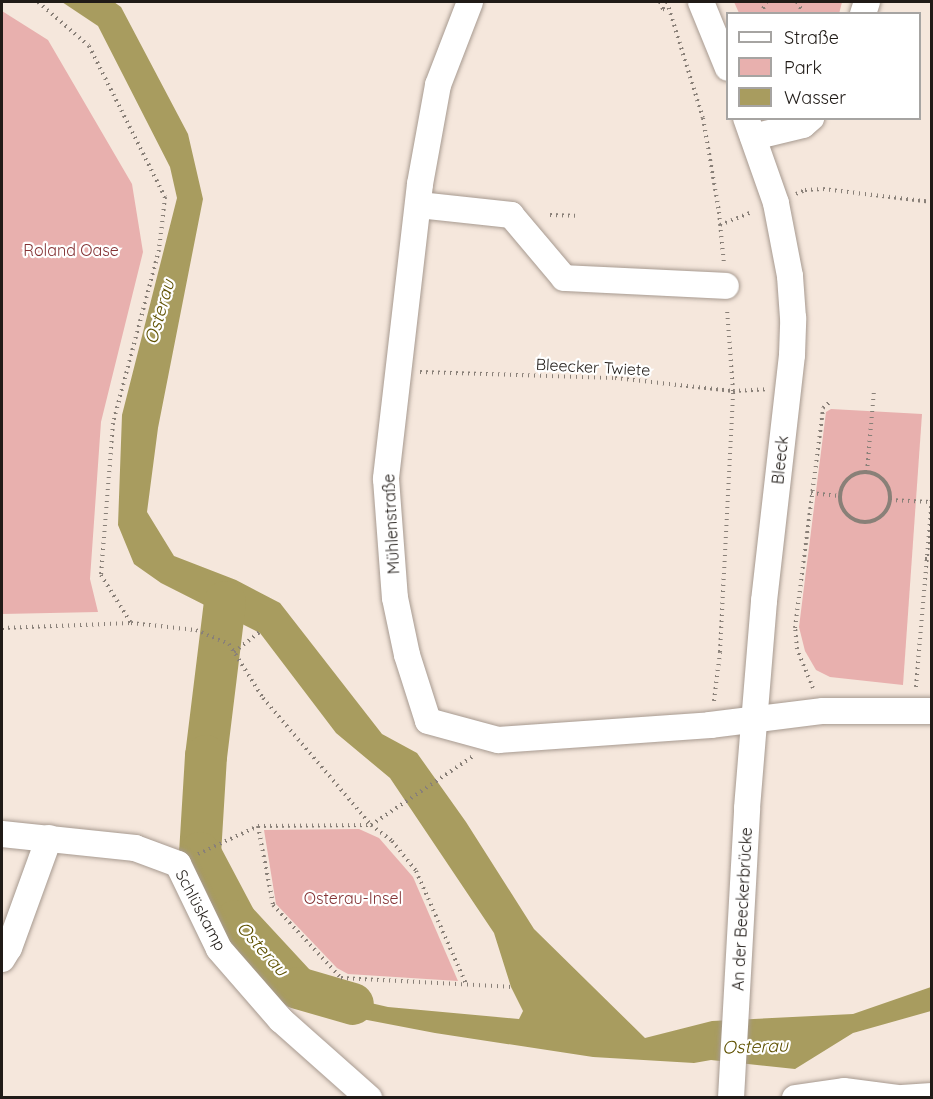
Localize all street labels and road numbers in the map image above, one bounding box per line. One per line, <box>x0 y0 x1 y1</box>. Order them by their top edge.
street label: Bleecker Twiete <box>535 354 651 380</box>
street label: Bleeck <box>768 435 792 485</box>
street label: Mühlenstraße <box>379 473 403 575</box>
street label: An der Beeckerbrücke <box>728 827 756 991</box>
street label: Schlüskamp <box>172 866 230 954</box>

